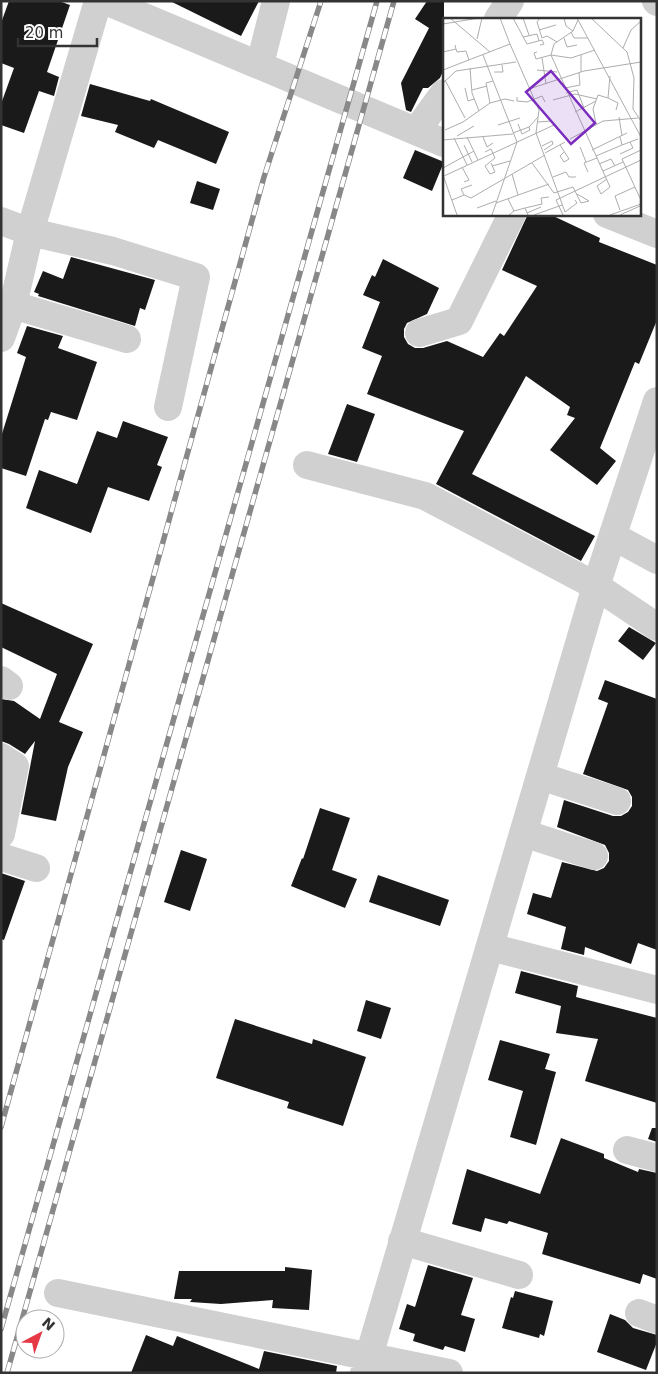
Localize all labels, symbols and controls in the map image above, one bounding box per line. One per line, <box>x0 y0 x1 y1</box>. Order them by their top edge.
scale bar <box>18 15 96 47</box>
inset map <box>443 18 640 215</box>
text: 20 m <box>25 24 63 42</box>
north arrow <box>15 1309 65 1359</box>
text: N <box>39 1314 58 1334</box>

